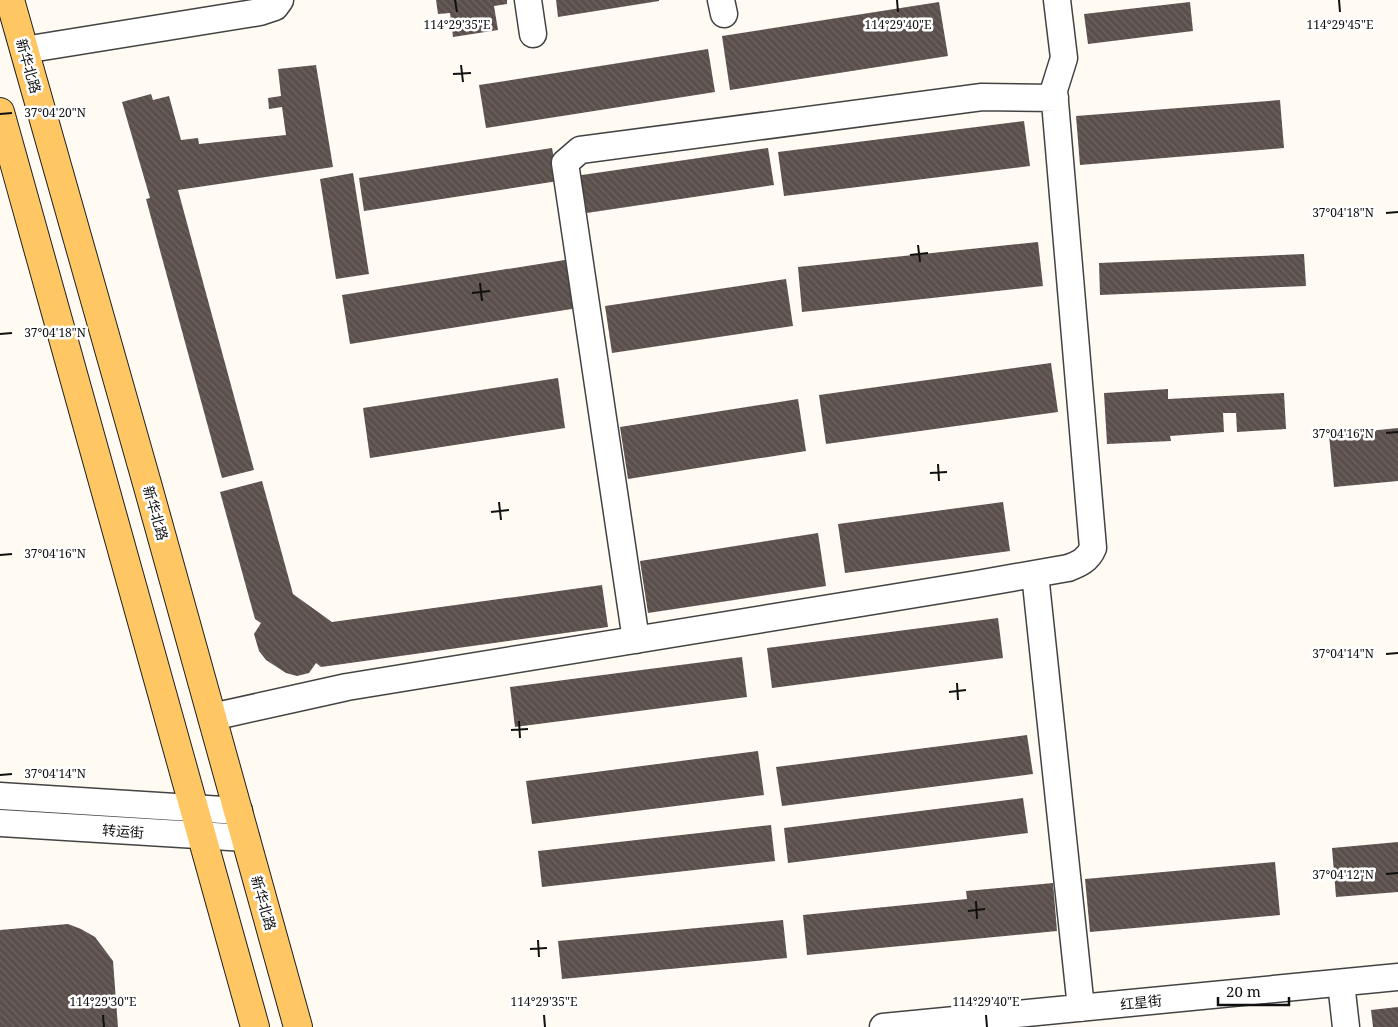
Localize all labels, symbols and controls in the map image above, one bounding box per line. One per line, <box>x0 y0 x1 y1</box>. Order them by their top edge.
text: 114°29'35"E <box>424 16 490 33</box>
text: 114°29'40"E <box>865 16 931 33</box>
text: 114°29'45"E <box>1307 16 1373 33</box>
street label: 新华北路 <box>12 36 46 96</box>
text: 37°04'20"N <box>24 104 86 121</box>
text: 37°04'18"N <box>1312 204 1374 221</box>
text: 37°04'18"N <box>24 324 86 341</box>
text: 37°04'16"N <box>1312 425 1374 442</box>
street label: 新华北路 <box>139 483 173 543</box>
text: 37°04'16"N <box>24 545 86 562</box>
text: 37°04'14"N <box>1312 645 1374 662</box>
text: 37°04'14"N <box>24 765 86 782</box>
street label: 转运街 <box>101 820 145 842</box>
text: 37°04'12"N <box>1312 866 1374 883</box>
street label: 新华北路 <box>247 873 281 933</box>
scale bar <box>1218 974 1289 1006</box>
text: 20 m <box>1226 981 1261 1001</box>
street label: 红星街 <box>1119 990 1163 1014</box>
text: 114°29'30"E <box>70 993 136 1010</box>
text: 114°29'35"E <box>511 993 577 1010</box>
text: 114°29'40"E <box>953 993 1019 1010</box>

